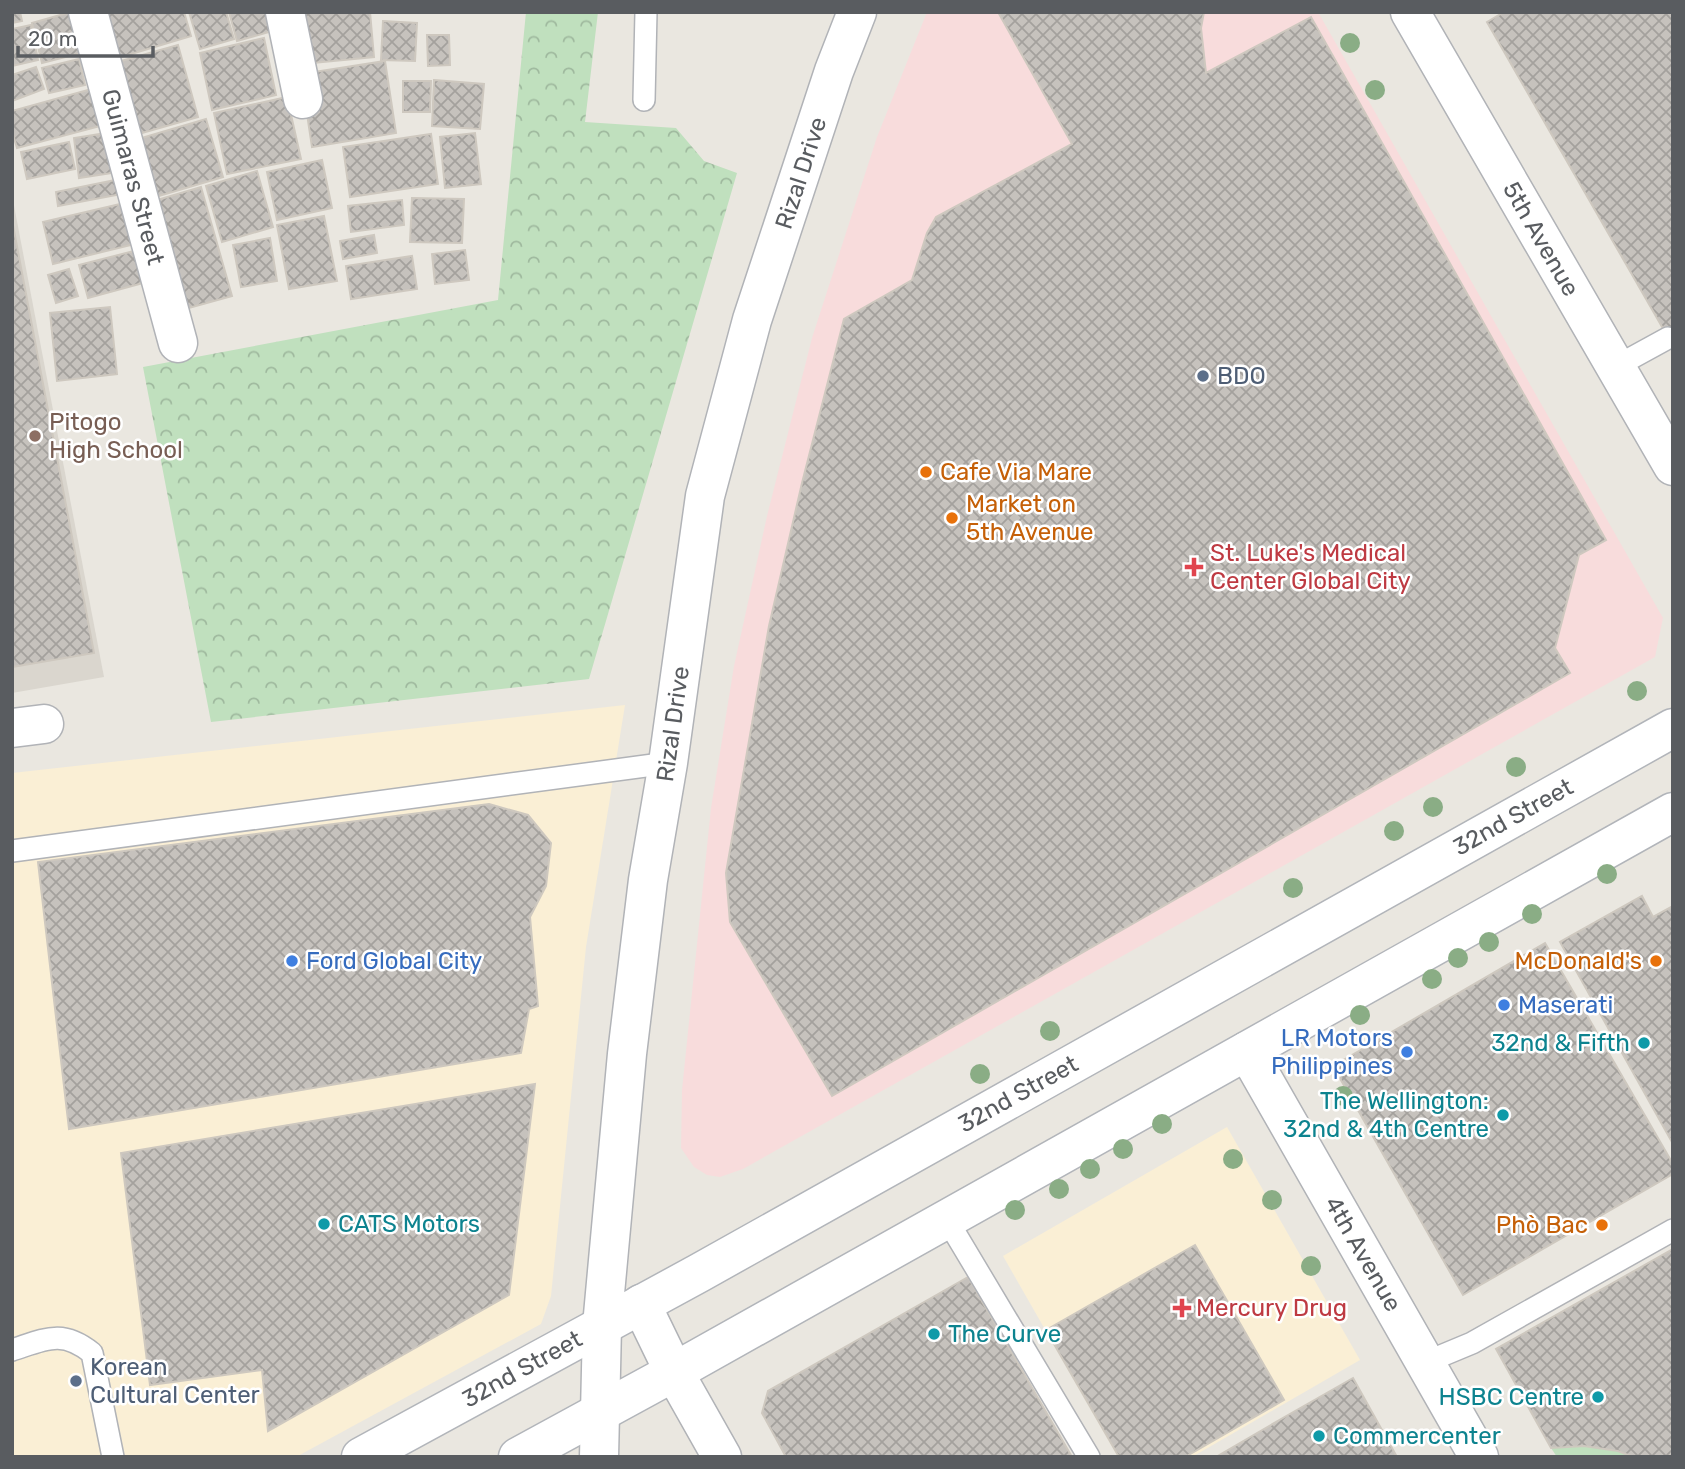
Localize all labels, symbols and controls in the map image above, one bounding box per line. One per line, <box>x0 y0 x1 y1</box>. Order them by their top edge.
scale bar <box>18 14 152 58</box>
text: 20 m <box>28 26 77 51</box>
street label: Guimaras Street <box>96 86 170 268</box>
street label: Rizal Drive <box>770 113 832 233</box>
street label: 5th Avenue <box>1497 177 1585 301</box>
place label: BDO <box>1217 362 1266 390</box>
marker: BDO <box>1195 368 1211 384</box>
place label: Pitogo High School <box>49 408 183 464</box>
marker: Pitogo High School <box>27 428 43 444</box>
place label: Cafe Via Mare <box>940 458 1092 486</box>
marker: Cafe Via Mare <box>918 464 934 480</box>
place label: Market on 5th Avenue <box>966 490 1094 546</box>
marker: Market on 5th Avenue <box>944 510 960 526</box>
place label: St. Luke's Medical Center Global City <box>1210 539 1411 595</box>
marker: St. Luke's Medical Center Global City <box>1184 557 1204 577</box>
street label: Rizal Drive <box>651 664 695 784</box>
street label: 32nd Street <box>1448 773 1578 861</box>
place label: Ford Global City <box>306 947 482 975</box>
place label: McDonald's <box>1515 947 1642 975</box>
marker: Ford Global City <box>284 953 300 969</box>
marker: McDonald's <box>1648 953 1664 969</box>
place label: Maserati <box>1518 991 1613 1019</box>
marker: Maserati <box>1496 997 1512 1013</box>
place label: LR Motors Philippines <box>1271 1024 1393 1080</box>
place label: 32nd & Fifth <box>1491 1029 1630 1057</box>
marker: 32nd & Fifth <box>1636 1035 1652 1051</box>
marker: LR Motors Philippines <box>1399 1044 1415 1060</box>
street label: 32nd Street <box>953 1050 1083 1138</box>
place label: The Wellington: 32nd & 4th Centre <box>1283 1087 1489 1143</box>
marker: The Wellington: 32nd & 4th Centre <box>1495 1107 1511 1123</box>
street label: 4th Avenue <box>1319 1191 1407 1317</box>
place label: CATS Motors <box>338 1210 480 1238</box>
place label: Phò Bac <box>1496 1211 1588 1239</box>
marker: CATS Motors <box>316 1216 332 1232</box>
marker: Phò Bac <box>1594 1217 1610 1233</box>
place label: Mercury Drug <box>1196 1294 1347 1322</box>
marker: Mercury Drug <box>1174 1300 1190 1316</box>
place label: The Curve <box>948 1320 1061 1348</box>
street label: 32nd Street <box>457 1325 587 1413</box>
marker: The Curve <box>926 1326 942 1342</box>
place label: Korean Cultural Center <box>90 1353 260 1409</box>
marker: Korean Cultural Center <box>68 1373 84 1389</box>
place label: HSBC Centre <box>1439 1383 1584 1411</box>
marker: HSBC Centre <box>1590 1389 1606 1405</box>
place label: Commercenter <box>1333 1422 1501 1450</box>
marker: Commercenter <box>1311 1428 1327 1444</box>

